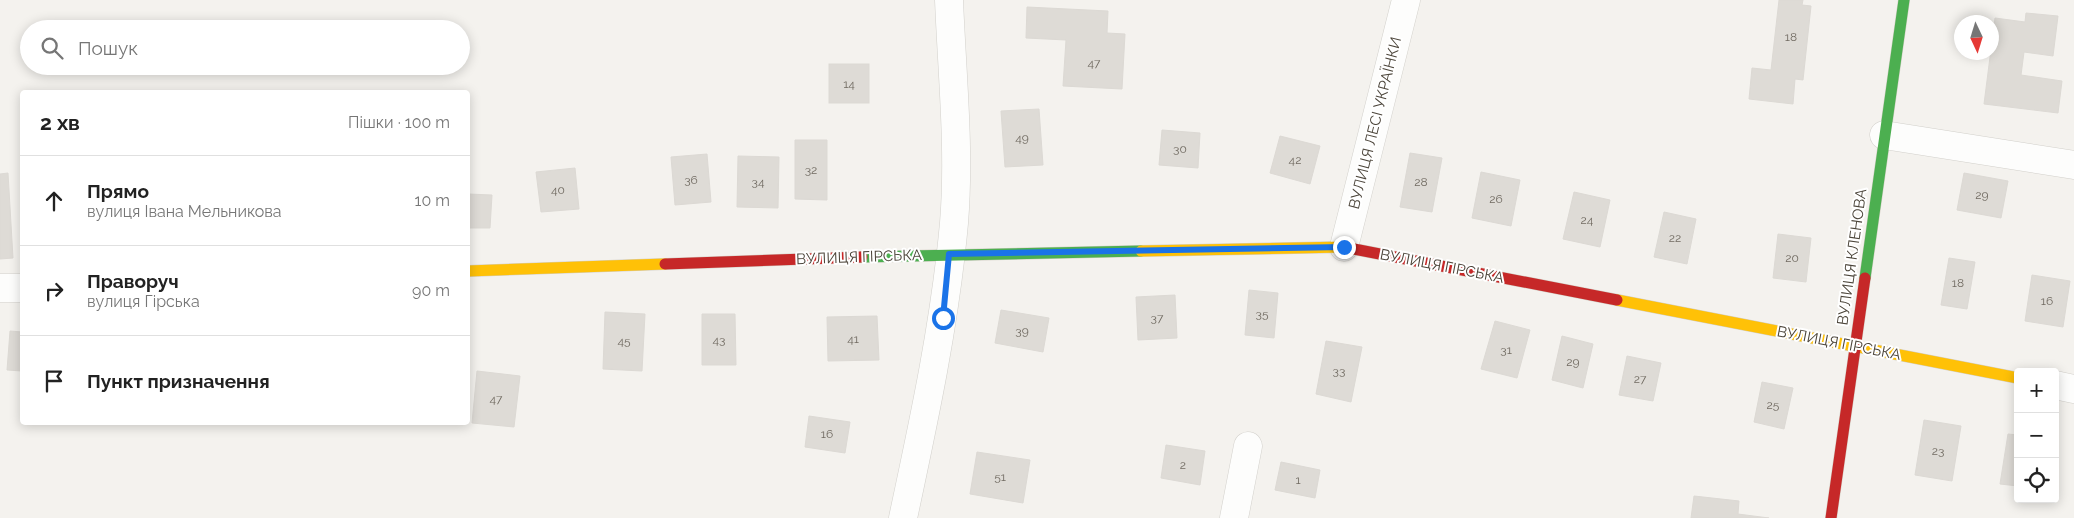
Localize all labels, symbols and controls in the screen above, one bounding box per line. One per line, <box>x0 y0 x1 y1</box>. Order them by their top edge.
north arrow <box>1954 15 1999 60</box>
search box <box>20 20 470 75</box>
house number: 18 <box>1785 30 1797 44</box>
icon: search <box>38 34 66 62</box>
street label: ВУЛИЦЯ ЛЕСІ УКРАЇНКИ <box>1344 35 1405 211</box>
text: Пошук <box>78 37 138 59</box>
house number: 47 <box>1088 56 1101 70</box>
house number: 14 <box>843 77 855 91</box>
text: 2 хв <box>40 110 80 135</box>
text: Пішки · 100 m <box>348 113 450 132</box>
house number: 49 <box>1015 131 1029 145</box>
house number: 30 <box>1173 142 1187 156</box>
house number: 42 <box>1289 153 1301 167</box>
house number: 32 <box>805 163 817 177</box>
house number: 36 <box>684 173 698 187</box>
house number: 34 <box>752 175 765 189</box>
house number: 28 <box>1414 175 1428 189</box>
text: Прямо <box>87 180 149 202</box>
house number: 40 <box>551 183 565 197</box>
icon: ahead <box>40 187 68 215</box>
street label: ВУЛИЦЯ КЛЕНОВА <box>1834 188 1870 326</box>
house number: 29 <box>1975 188 1989 202</box>
text: 10 m <box>415 191 450 210</box>
house number: 26 <box>1489 192 1503 206</box>
text: вулиця Івана Мельникова <box>87 202 282 221</box>
house number: 24 <box>1581 213 1594 227</box>
house number: 22 <box>1669 231 1681 245</box>
route end <box>1333 236 1356 259</box>
street label: ВУЛИЦЯ ГІРСЬКА <box>1379 245 1505 287</box>
street label: ВУЛИЦЯ ГІРСЬКА <box>796 246 922 268</box>
house number: 20 <box>1785 251 1799 265</box>
text: Праворуч <box>87 270 179 292</box>
house number: 18 <box>1952 276 1964 290</box>
icon: right <box>40 277 68 305</box>
text: 90 m <box>412 281 450 300</box>
text: вулиця Гірська <box>87 292 200 311</box>
house number: 16 <box>2041 294 2053 308</box>
route start <box>932 307 955 330</box>
house number: 35 <box>1256 307 1269 321</box>
house number: 37 <box>1151 311 1164 325</box>
street label: ВУЛИЦЯ ГІРСЬКА <box>1776 322 1902 364</box>
house number: 39 <box>1015 324 1029 338</box>
house number: 41 <box>847 332 859 346</box>
house number: 43 <box>713 333 725 347</box>
house number: 45 <box>617 334 631 348</box>
house number: 31 <box>1500 343 1512 357</box>
house number: 29 <box>1566 355 1580 369</box>
house number: 33 <box>1333 364 1345 378</box>
icon: arrive <box>40 367 68 395</box>
map controls <box>2014 368 2059 503</box>
button: + <box>2014 368 2059 413</box>
text: Пункт призначення <box>87 370 270 392</box>
house number: 27 <box>1634 372 1647 386</box>
house number: 47 <box>490 392 503 406</box>
house number: 25 <box>1767 398 1780 412</box>
button: − <box>2014 413 2059 458</box>
house number: 16 <box>821 427 833 441</box>
house number: 23 <box>1932 444 1944 458</box>
house number: 2 <box>1180 458 1186 472</box>
button: locate <box>2014 458 2059 503</box>
house number: 51 <box>994 470 1006 484</box>
house number: 1 <box>1295 473 1301 487</box>

